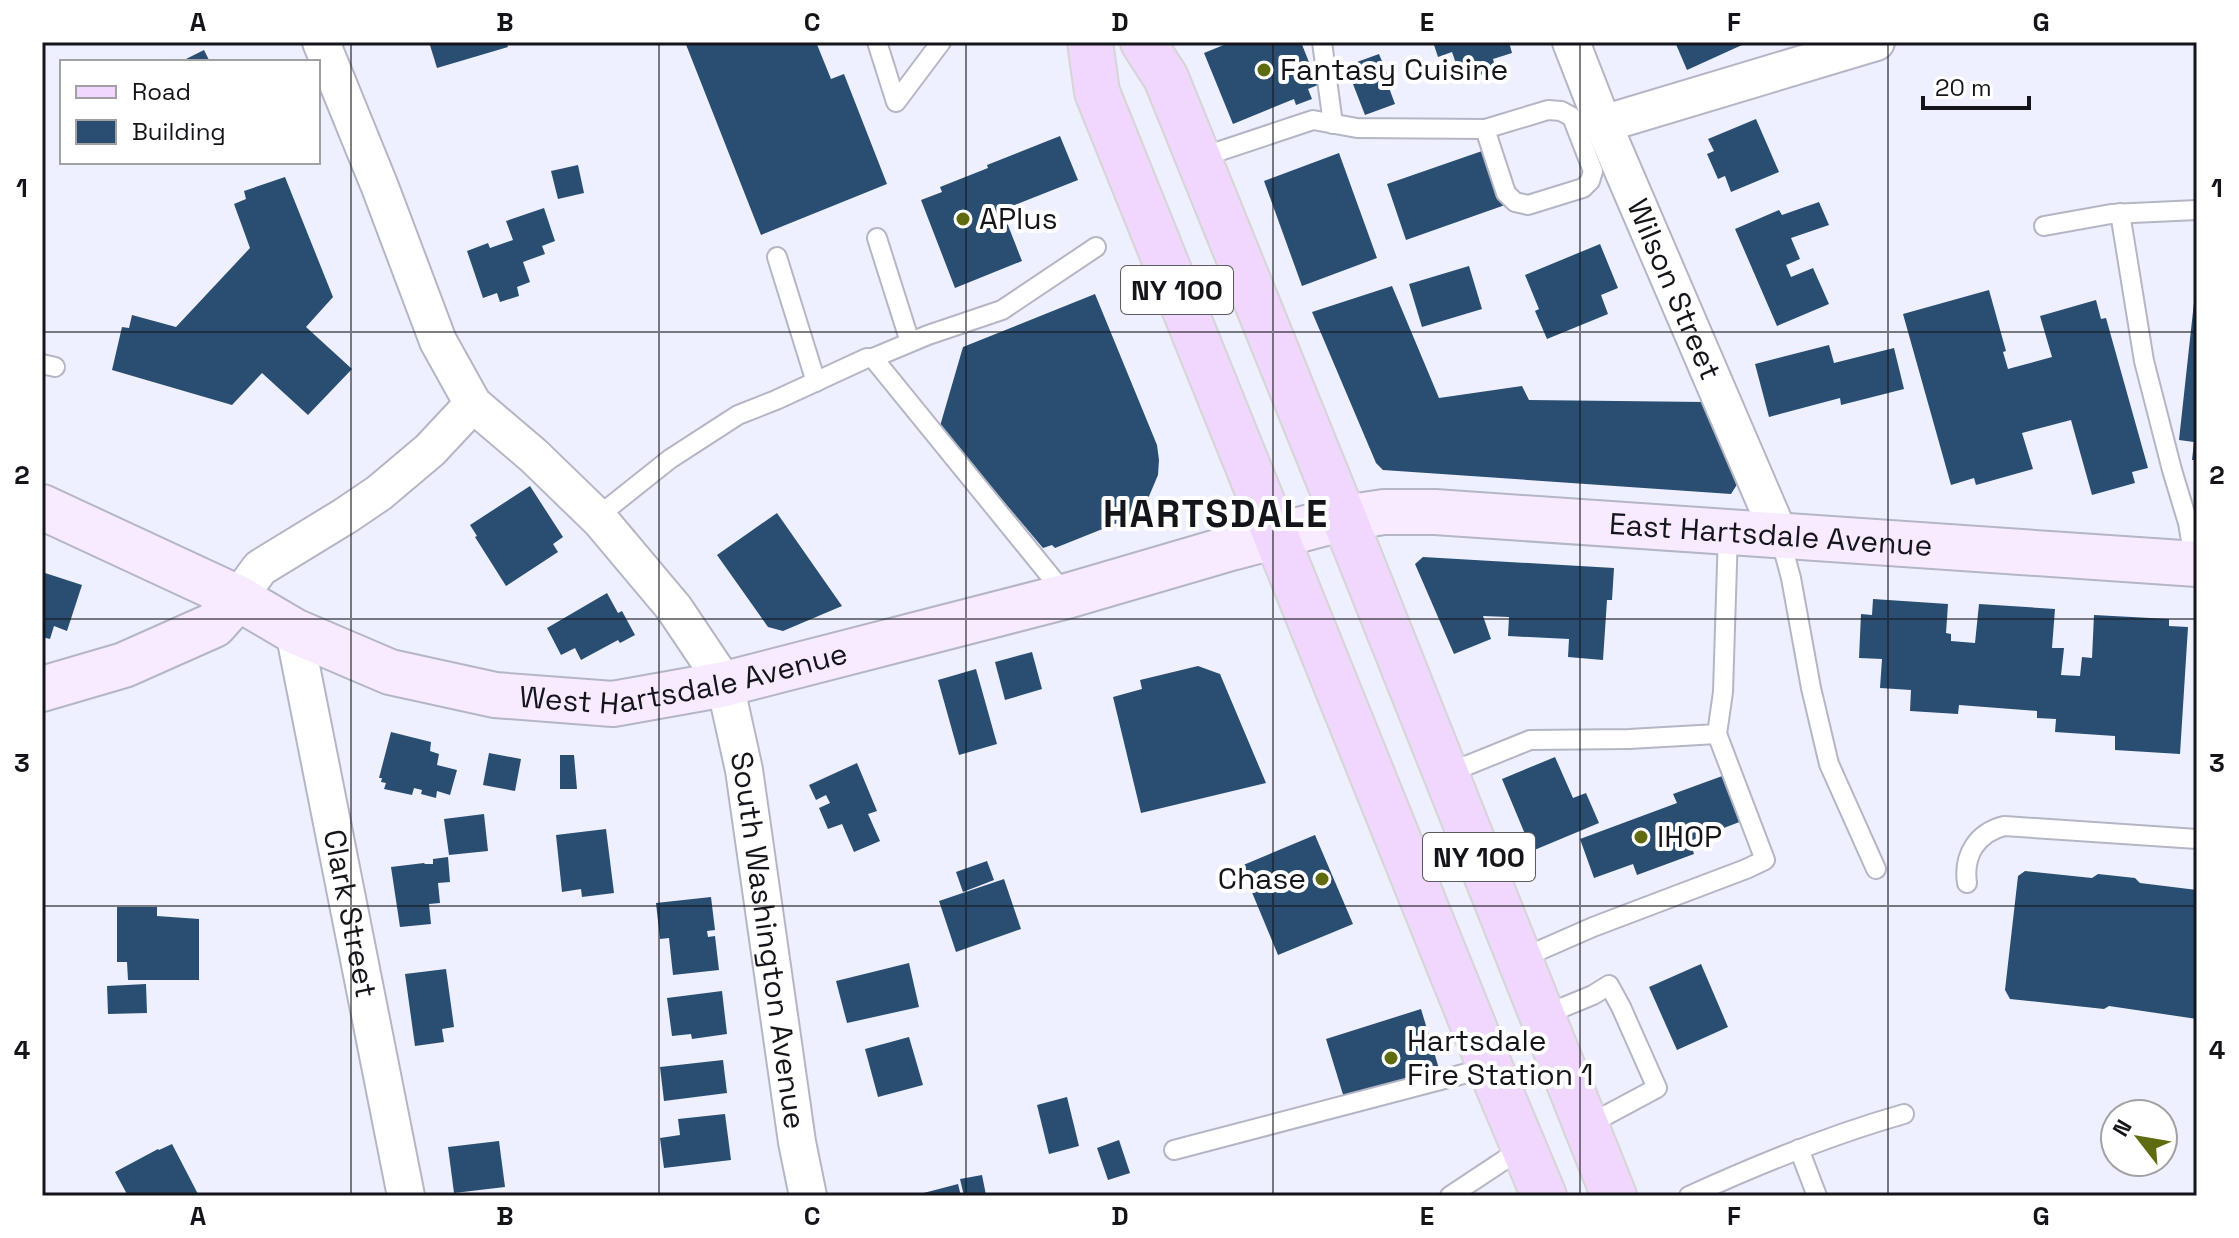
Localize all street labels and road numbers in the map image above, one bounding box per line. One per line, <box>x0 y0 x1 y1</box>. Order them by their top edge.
street label: Wilson Street <box>1618 193 1730 386</box>
road number: NY 100 <box>1121 266 1233 314</box>
street label: East Hartsdale Avenue <box>1608 504 1934 565</box>
street label: West Hartsdale Avenue <box>518 633 851 723</box>
street label: South Washington Avenue <box>722 748 815 1132</box>
street label: Clark Street <box>315 826 386 1001</box>
road number: NY 100 <box>1423 833 1535 881</box>

